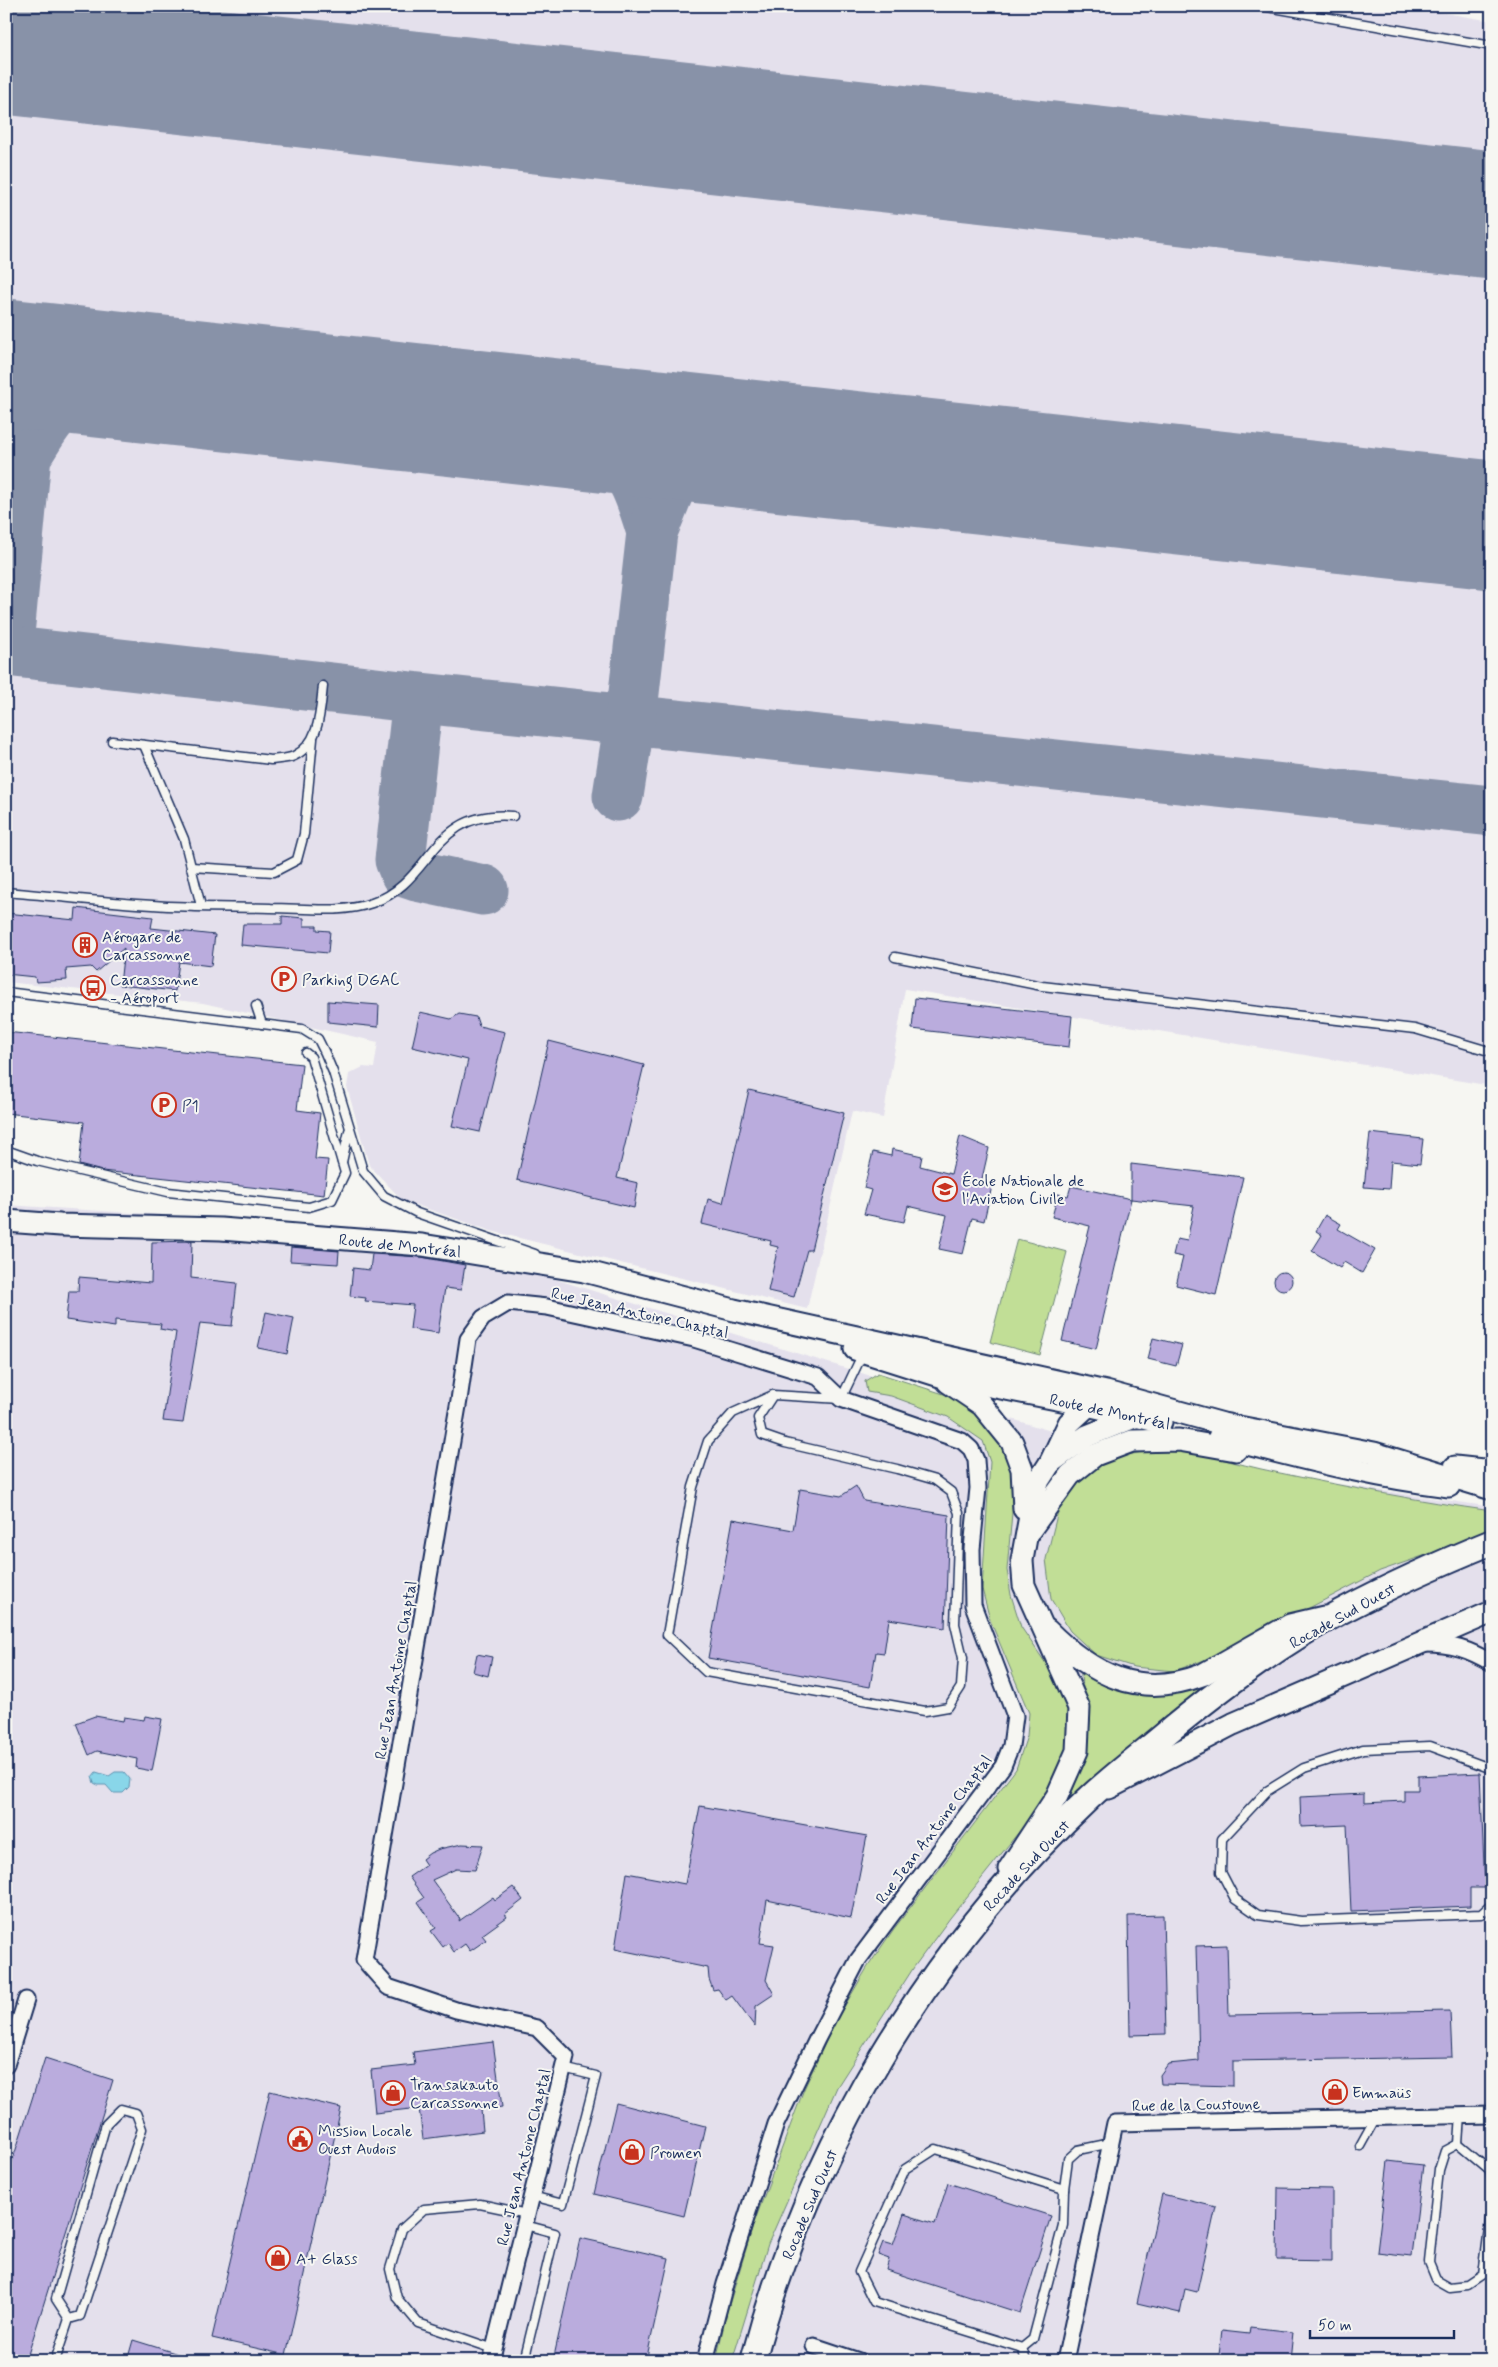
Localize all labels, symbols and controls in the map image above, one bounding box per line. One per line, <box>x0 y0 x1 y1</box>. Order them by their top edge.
place label: Aérogare de Carcassonne <box>102 927 191 966</box>
building icon: Aérogare de Carcassonne <box>72 932 98 958</box>
parking icon: Parking DGAC <box>271 966 297 992</box>
place label: Carcassonne - Aéroport <box>110 970 199 1009</box>
place label: Parking DGAC <box>302 970 399 992</box>
bus stop icon: Carcassonne - Aéroport <box>80 975 106 1001</box>
parking icon: P1 <box>151 1092 177 1118</box>
place label: P1 <box>182 1096 199 1117</box>
place label: École Nationale de l'Aviation Civile <box>962 1171 1084 1210</box>
school or university icon: École Nationale de l'Aviation Civile <box>932 1176 958 1202</box>
street label: Route de Montréal <box>338 1230 462 1263</box>
street label: Rue Jean Antoine Chaptal <box>549 1283 730 1344</box>
street label: Route de Montréal <box>1047 1389 1172 1436</box>
street label: Rocade Sud Ouest <box>1286 1578 1400 1654</box>
street label: Rue Jean Antoine Chaptal <box>370 1579 423 1761</box>
street label: Rue Jean Antoine Chaptal <box>871 1751 997 1909</box>
street label: Rocade Sud Ouest <box>979 1816 1075 1916</box>
street label: Rue Jean Antoine Chaptal <box>492 2067 557 2248</box>
place label: Transakauto Carcassonne <box>410 2075 499 2114</box>
shop icon: Emmaüs <box>1322 2079 1348 2105</box>
shop icon: Transakauto Carcassonne <box>380 2080 406 2106</box>
place label: Emmaüs <box>1352 2083 1411 2104</box>
street label: Rue de la Coustoune <box>1132 2094 1261 2117</box>
place label: Mission Locale Ouest Audois <box>318 2121 413 2160</box>
public building icon: Mission Locale Ouest Audois <box>287 2126 313 2152</box>
shop icon: Promen <box>619 2139 645 2165</box>
place label: Promen <box>650 2143 702 2164</box>
street label: Rocade Sud Ouest <box>778 2146 843 2263</box>
shop icon: A+ Glass <box>265 2245 291 2271</box>
place label: A+ Glass <box>296 2249 358 2270</box>
scale bar <box>1310 2307 1454 2339</box>
text: 50 m <box>1318 2316 1352 2336</box>

